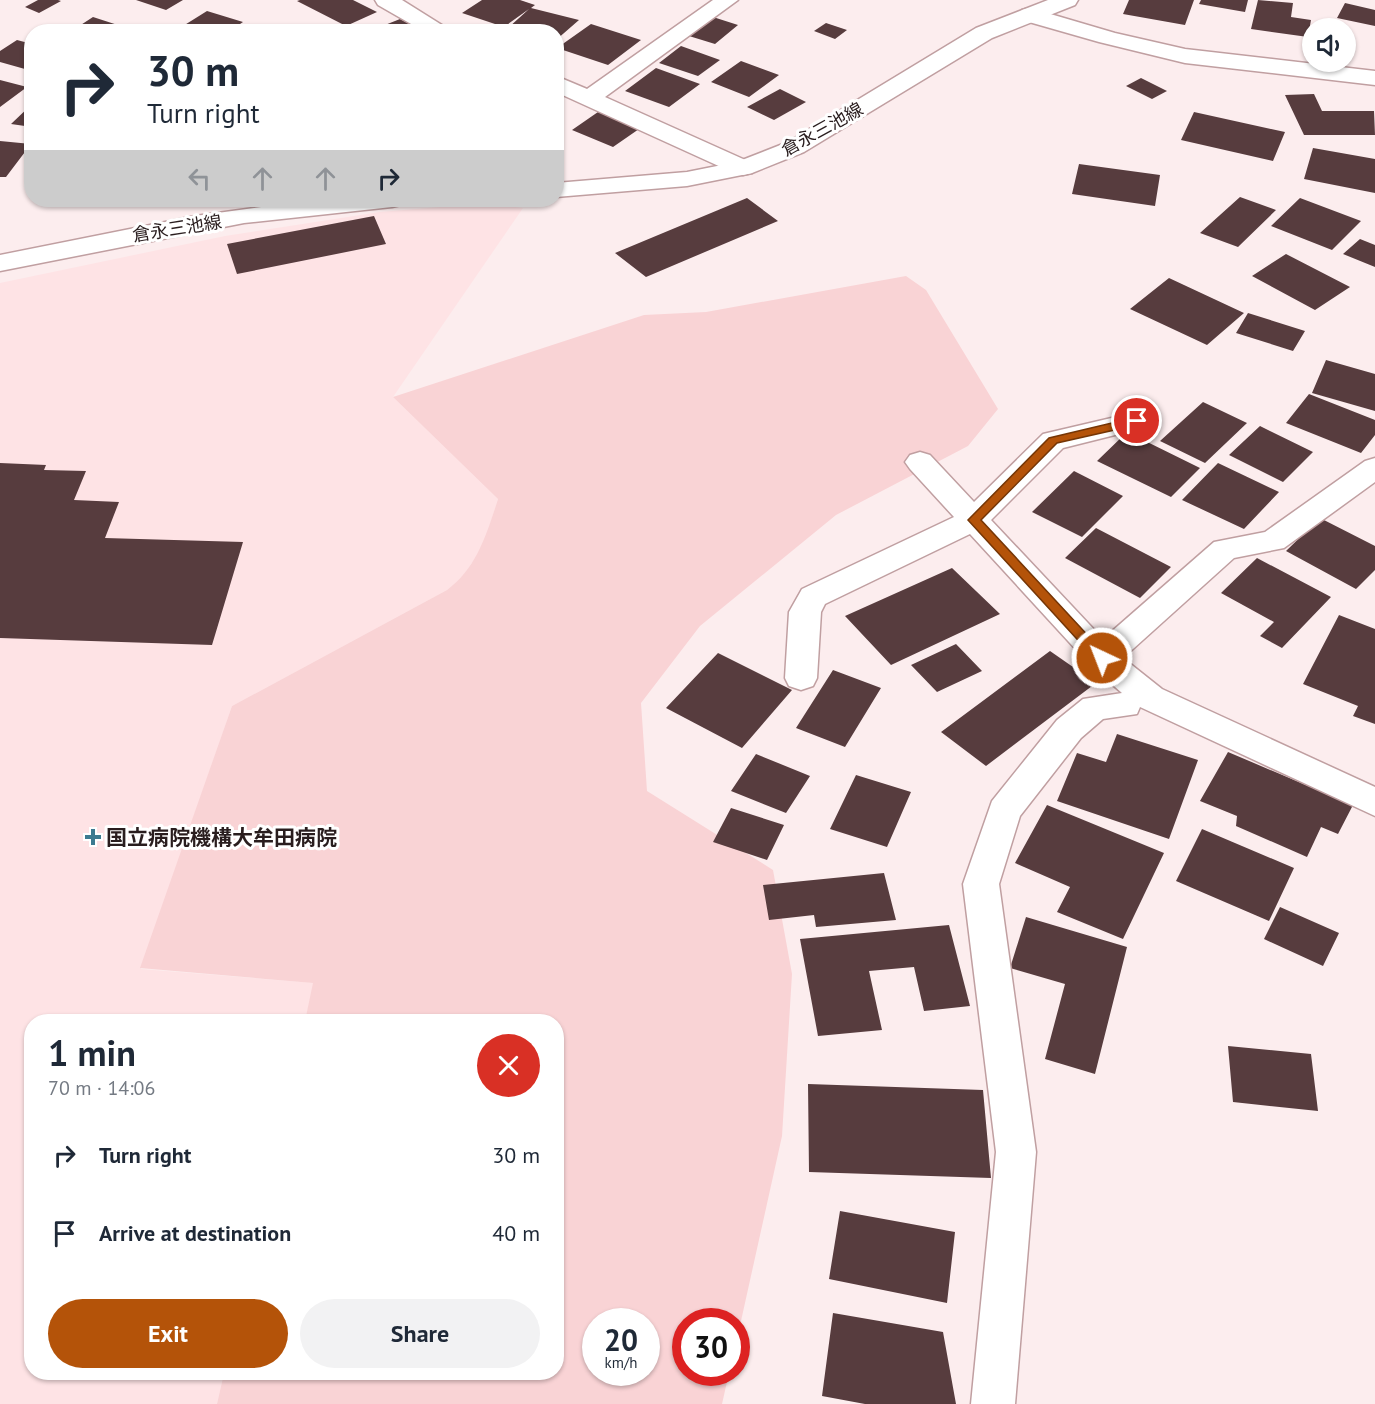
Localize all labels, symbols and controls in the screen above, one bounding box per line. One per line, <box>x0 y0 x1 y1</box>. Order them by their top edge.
map controls <box>1302 18 1356 72</box>
button: sound <box>1302 18 1356 72</box>
text: 30 m <box>147 43 239 98</box>
icon: right <box>48 48 126 126</box>
text: Turn right <box>147 96 260 130</box>
street label: 倉永三池線 <box>777 97 867 161</box>
icon: left <box>183 162 216 195</box>
icon: ahead <box>246 162 279 195</box>
icon: ahead <box>309 162 342 195</box>
icon: right <box>372 162 405 195</box>
street label: 倉永三池線 <box>131 210 223 246</box>
pin <box>1111 395 1162 446</box>
icon: arrive <box>1120 404 1153 437</box>
position arrow <box>1070 626 1134 690</box>
place label: 国立病院機構大牟田病院 <box>106 824 337 851</box>
marker: 国立病院機構大牟田病院 <box>84 828 102 846</box>
text: 1 min <box>48 1029 136 1076</box>
button: close <box>477 1034 540 1097</box>
text: 70 m · 14:06 <box>48 1075 155 1101</box>
icon: right <box>48 1139 81 1172</box>
text: Turn right <box>99 1141 191 1169</box>
text: 30 m <box>492 1141 540 1169</box>
icon: arrive <box>48 1217 81 1250</box>
text: Arrive at destination <box>99 1219 291 1247</box>
text: 40 m <box>492 1219 540 1247</box>
button: Exit <box>48 1299 288 1368</box>
button: Share <box>300 1299 540 1368</box>
speed limit sign: 30 <box>672 1308 750 1386</box>
text: 20 <box>604 1320 638 1359</box>
text: km/h <box>605 1353 637 1372</box>

